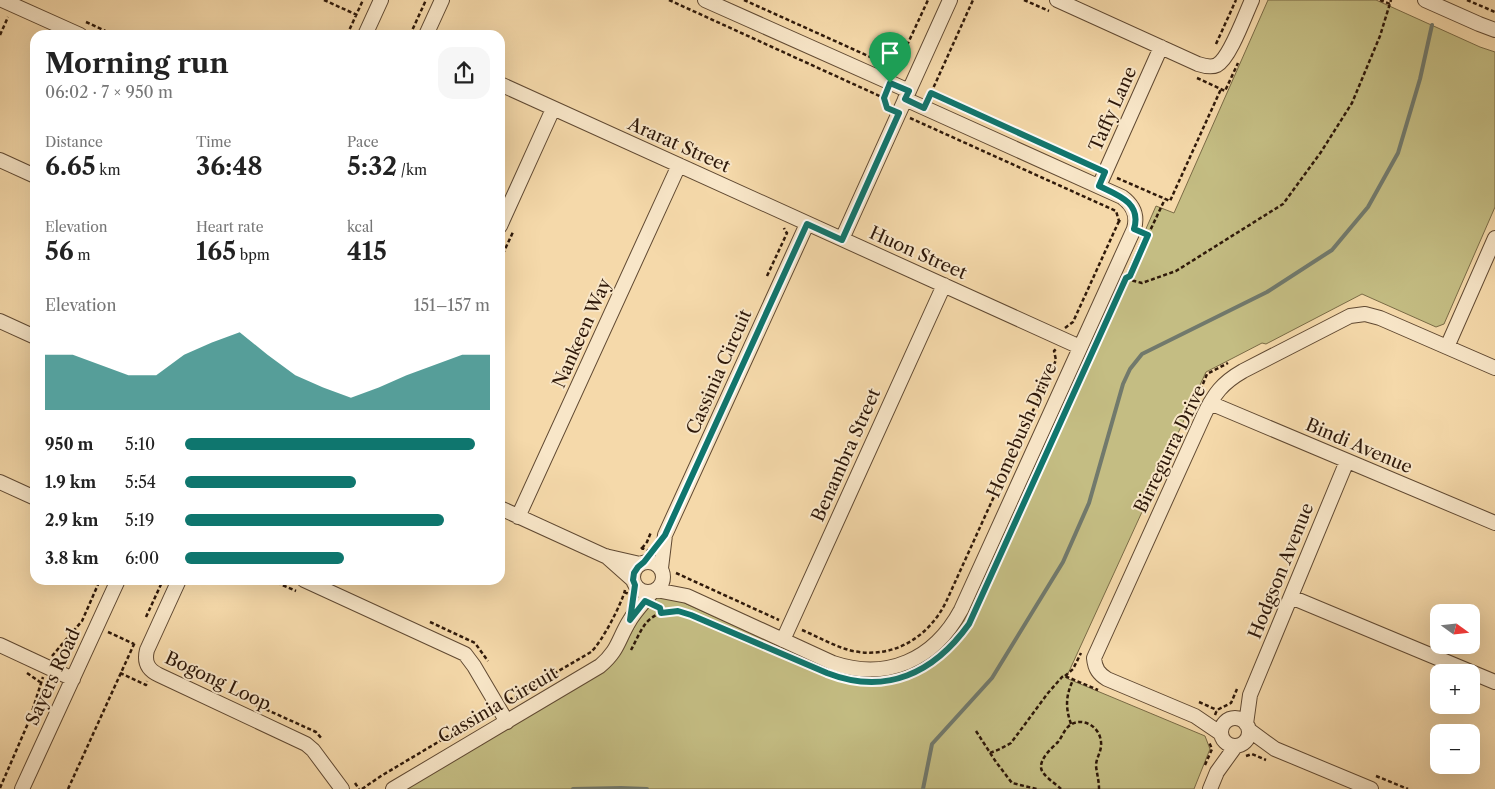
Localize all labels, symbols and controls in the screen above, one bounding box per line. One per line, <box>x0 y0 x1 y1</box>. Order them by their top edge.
pin <box>869 32 911 83</box>
icon: arrive <box>876 39 904 67</box>
text: Morning run <box>45 46 229 80</box>
button: share <box>438 47 490 99</box>
street label: Taffy Lane <box>1085 63 1141 155</box>
text: 06:02 · 7 × 950 m <box>45 82 173 102</box>
street label: Ararat Street <box>624 112 734 178</box>
text: Distance <box>45 133 103 151</box>
text: Time <box>196 133 231 151</box>
text: Pace <box>347 133 379 151</box>
text: 6.65 <box>45 151 96 182</box>
text: 36:48 <box>196 151 263 182</box>
text: 5:32 <box>347 151 397 182</box>
text: km <box>96 161 120 179</box>
text: /km <box>397 161 427 179</box>
text: Elevation <box>45 218 108 236</box>
text: Heart rate <box>196 218 263 236</box>
text: kcal <box>347 218 373 236</box>
street label: Huon Street <box>866 222 971 285</box>
text: 56 <box>45 236 74 267</box>
text: 165 <box>196 236 236 267</box>
text: 415 <box>347 236 387 267</box>
text: m <box>74 246 91 264</box>
text: bpm <box>236 246 270 264</box>
street label: Nankeen Way <box>548 274 616 391</box>
text: Elevation <box>45 295 116 315</box>
text: 151–157 m <box>414 295 490 315</box>
street label: Cassinia Circuit <box>682 306 757 438</box>
street label: Homebush Drive <box>982 359 1062 501</box>
street label: Birregurra Drive <box>1130 381 1210 517</box>
street label: Benambra Street <box>807 384 886 525</box>
street label: Bindi Avenue <box>1302 414 1416 478</box>
text: 950 m <box>45 434 94 454</box>
text: 5:10 <box>125 434 155 454</box>
text: 1.9 km <box>45 472 96 492</box>
text: 5:54 <box>125 472 156 492</box>
street label: Hodgson Avenue <box>1244 500 1318 642</box>
text: 2.9 km <box>45 510 99 530</box>
text: 5:19 <box>125 510 154 530</box>
text: 3.8 km <box>45 548 99 568</box>
text: 6:00 <box>125 548 159 568</box>
north arrow <box>1430 604 1480 654</box>
map controls <box>1430 604 1480 774</box>
street label: Sayers Road <box>21 625 85 729</box>
street label: Bogong Loop <box>161 647 275 715</box>
street label: Cassinia Circuit <box>434 662 562 748</box>
button: + <box>1430 664 1480 714</box>
button: − <box>1430 724 1480 774</box>

